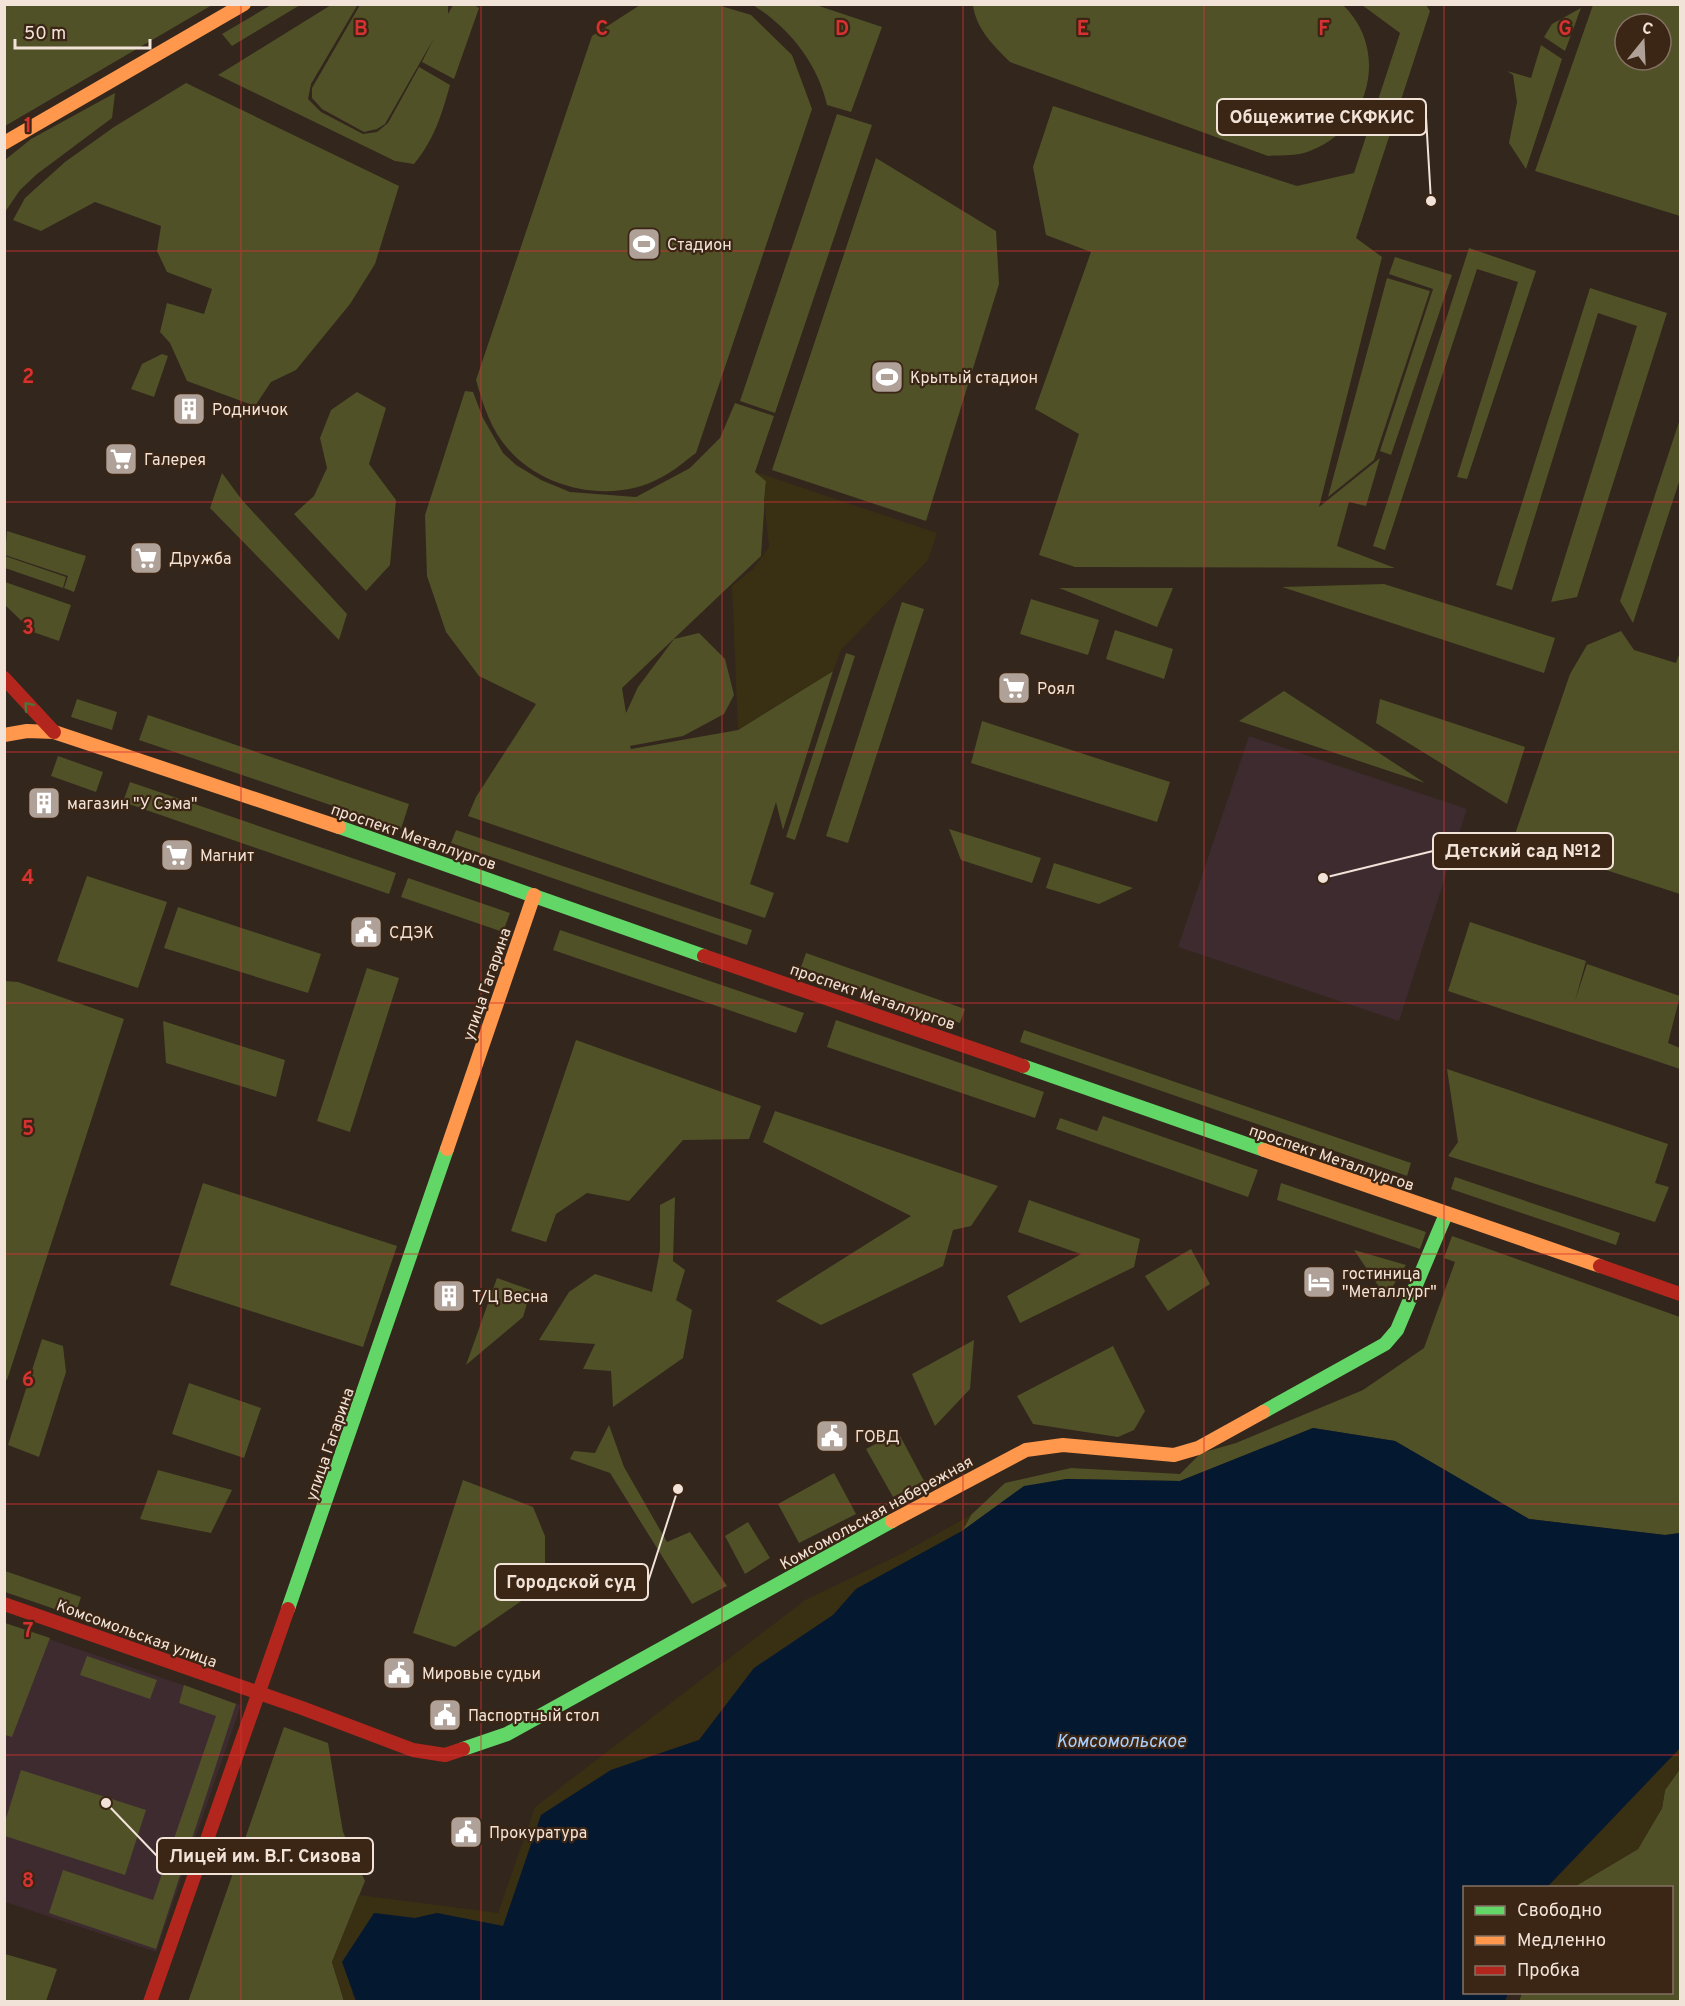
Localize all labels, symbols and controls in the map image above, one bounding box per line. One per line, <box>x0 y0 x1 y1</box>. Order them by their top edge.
scale bar <box>15 12 150 50</box>
north arrow <box>1613 12 1673 72</box>
text: B <box>354 17 368 43</box>
text: C <box>596 17 608 43</box>
text: D <box>835 17 849 43</box>
text: E <box>1077 17 1089 43</box>
text: F <box>1318 17 1330 43</box>
text: G <box>1558 17 1572 43</box>
text: С <box>1639 19 1655 41</box>
text: 50 m <box>24 23 66 46</box>
callout: Общежитие СКФКИС <box>1217 99 1426 135</box>
text: Общежитие СКФКИС <box>1230 107 1414 130</box>
text: 1 <box>24 114 32 140</box>
sports icon: Стадион <box>626 226 662 262</box>
place label: Стадион <box>667 236 732 256</box>
sports icon: Крытый стадион <box>869 359 905 395</box>
text: 2 <box>22 365 34 391</box>
place label: Крытый стадион <box>910 369 1038 389</box>
building icon: Родничок <box>171 391 207 427</box>
place label: Родничок <box>212 401 288 421</box>
supermarket icon: Галерея <box>103 441 139 477</box>
place label: Галерея <box>144 451 206 471</box>
supermarket icon: Дружба <box>128 540 164 576</box>
place label: Дружба <box>169 550 231 570</box>
text: 3 <box>22 616 34 642</box>
supermarket icon: Роял <box>996 670 1032 706</box>
place label: Роял <box>1037 680 1075 700</box>
one-way arrow <box>24 702 35 713</box>
building icon: магазин "У Сэма" <box>26 785 62 821</box>
place label: магазин "У Сэма" <box>67 795 197 815</box>
street label: проспект Металлургов <box>328 800 499 876</box>
callout: Детский сад №12 <box>1433 833 1613 869</box>
supermarket icon: Магнит <box>159 837 195 873</box>
text: Детский сад №12 <box>1445 841 1601 864</box>
place label: Магнит <box>200 847 254 867</box>
text: 4 <box>22 866 34 892</box>
public building icon: СДЭК <box>348 914 384 950</box>
place label: СДЭК <box>389 924 434 944</box>
street label: улица Гагарина <box>459 925 517 1044</box>
street label: проспект Металлургов <box>787 960 958 1036</box>
text: 5 <box>22 1117 34 1143</box>
street label: проспект Металлургов <box>1246 1121 1417 1197</box>
hotel icon: гостиница "Металлург" <box>1301 1264 1337 1300</box>
place label: гостиница "Металлург" <box>1342 1265 1437 1303</box>
building icon: Т/Ц Весна <box>431 1278 467 1314</box>
place label: Т/Ц Весна <box>472 1288 548 1308</box>
text: 6 <box>22 1368 34 1394</box>
street label: улица Гагарина <box>302 1385 360 1504</box>
public building icon: ГОВД <box>814 1418 850 1454</box>
place label: ГОВД <box>855 1428 900 1448</box>
street label: Комсомольская набережная <box>777 1452 977 1575</box>
callout: Городской суд <box>495 1564 648 1600</box>
text: Городской суд <box>506 1572 636 1595</box>
street label: Комсомольская улица <box>53 1596 219 1673</box>
text: 7 <box>23 1619 33 1645</box>
public building icon: Мировые судьи <box>381 1655 417 1691</box>
place label: Мировые судьи <box>422 1665 541 1685</box>
public building icon: Паспортный стол <box>427 1697 463 1733</box>
place label: Паспортный стол <box>468 1707 600 1727</box>
water label: Комсомольское <box>1056 1731 1187 1754</box>
public building icon: Прокуратура <box>448 1814 484 1850</box>
place label: Прокуратура <box>489 1824 587 1844</box>
callout: Лицей им. В.Г. Сизова <box>157 1838 373 1874</box>
text: Лицей им. В.Г. Сизова <box>169 1846 361 1869</box>
text: 8 <box>22 1869 34 1895</box>
legend <box>1463 1886 1673 1994</box>
text: Свободно <box>1517 1900 1602 1923</box>
text: Медленно <box>1517 1930 1606 1953</box>
text: Пробка <box>1517 1960 1580 1983</box>

